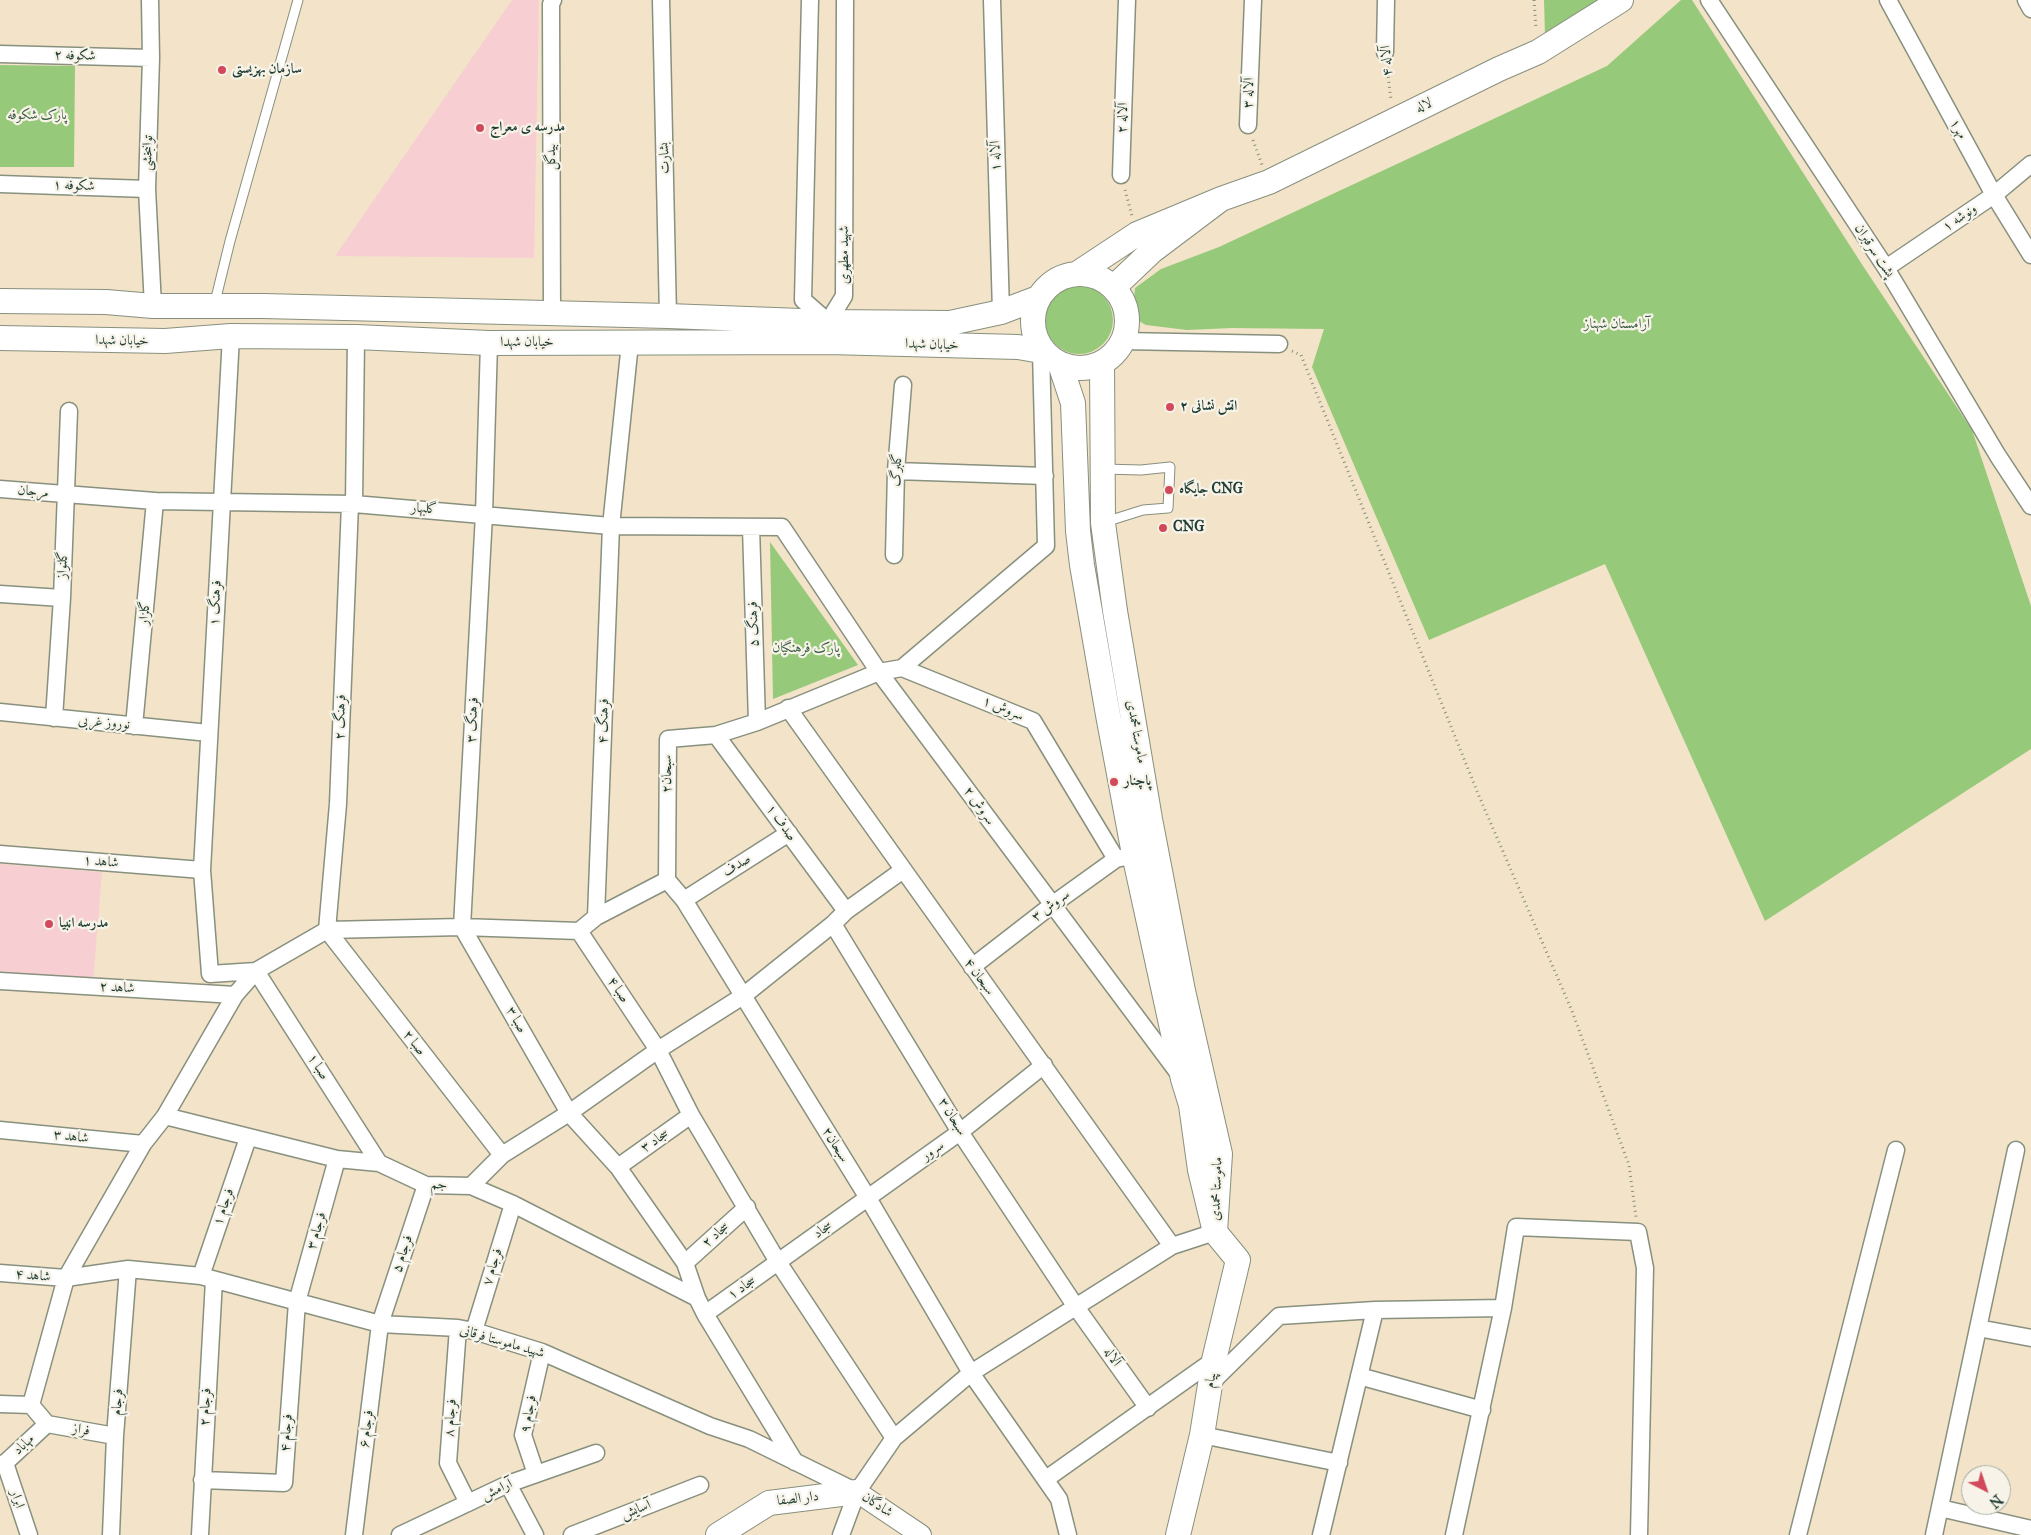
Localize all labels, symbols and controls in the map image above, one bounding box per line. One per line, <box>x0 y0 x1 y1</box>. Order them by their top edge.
street label: آلاله ۴ <box>1377 45 1397 77</box>
street label: شکوفه ۲ <box>54 47 96 65</box>
place label: سازمان بهزیستی <box>232 62 302 78</box>
marker: سازمان بهزیستی <box>216 64 228 76</box>
street label: آلاله ۳ <box>1240 77 1258 109</box>
street label: لاله <box>1413 95 1435 117</box>
street label: آلاله ۲ <box>1114 102 1132 134</box>
park label: پارک شکوفه <box>7 108 67 124</box>
street label: مهر۱ <box>1946 116 1970 142</box>
place label: مدرسه ی معراج <box>490 120 565 136</box>
marker: مدرسه ی معراج <box>474 122 486 134</box>
street label: توانبخشی <box>139 135 157 171</box>
street label: آلاله ۱ <box>987 140 1005 172</box>
street label: بشارت <box>656 142 674 174</box>
street label: بیدگل <box>544 144 560 170</box>
street label: شکوفه ۱ <box>53 177 95 195</box>
street label: ونوشه ۱ <box>1940 201 1980 235</box>
street label: پشت سرقبران <box>1850 221 1898 281</box>
street label: شهید مطهری <box>837 226 853 284</box>
park label: آرامستان شهناز <box>1584 317 1650 333</box>
street label: خیابان شهدا <box>95 332 149 350</box>
street label: خیابان شهدا <box>500 335 554 351</box>
street label: خیابان شهدا <box>905 336 959 354</box>
place label: اتش نشانی ۲ <box>1180 399 1237 415</box>
marker: اتش نشانی ۲ <box>1164 401 1176 413</box>
street label: گلبرگ <box>888 453 906 487</box>
street label: مرجان <box>17 482 49 502</box>
place label: جایگاه CNG <box>1179 482 1243 498</box>
marker: جایگاه CNG <box>1163 484 1175 496</box>
street label: گلبهار <box>410 500 438 518</box>
place label: CNG <box>1173 520 1204 536</box>
marker: CNG <box>1157 522 1169 534</box>
street label: گلنواز <box>54 551 72 579</box>
street label: فرهنگ ۱ <box>206 580 226 626</box>
street label: گلزار <box>136 600 154 626</box>
street label: فرهنگ ۵ <box>745 601 763 647</box>
park label: پارک فرهنگیان <box>772 641 840 657</box>
street label: سروش ۱ <box>980 693 1026 725</box>
street label: فرهنگ ۲ <box>332 694 350 740</box>
street label: فرهنگ ۳ <box>463 697 483 743</box>
street label: فرهنگ ۴ <box>595 698 613 744</box>
street label: ماموستا محمدی <box>1122 699 1150 765</box>
street label: نوروز غربی <box>77 712 131 734</box>
street label: سبحان۲ <box>660 755 676 793</box>
place label: پاچنار <box>1124 774 1151 790</box>
marker: پاچنار <box>1108 776 1120 788</box>
street label: سروش ۲ <box>959 784 999 828</box>
street label: صدف ۱ <box>762 801 800 845</box>
street label: صدف <box>720 851 754 881</box>
street label: شاهد ۱ <box>83 852 119 872</box>
street label: سروش ۳ <box>1029 886 1073 926</box>
place label: مدرسه انبیا <box>59 916 108 932</box>
marker: مدرسه انبیا <box>43 918 55 930</box>
street label: سبحان ۴ <box>960 955 998 999</box>
street label: صبا ۴ <box>603 974 633 1006</box>
street label: شاهد ۲ <box>99 979 135 997</box>
street label: صبا ۳ <box>502 1004 530 1036</box>
street label: صبا ۲ <box>399 1027 429 1059</box>
street label: صبا ۱ <box>303 1051 333 1083</box>
street label: سبحان ۳ <box>934 1095 970 1139</box>
street label: سبحان۲ <box>818 1124 852 1166</box>
street label: سجاد ۳ <box>638 1125 672 1157</box>
street label: شاهد ۳ <box>53 1127 89 1147</box>
street label: سرور <box>918 1137 948 1165</box>
street label: ماموستا محمدی <box>1207 1157 1227 1221</box>
street label: جم <box>430 1176 448 1194</box>
street label: فرجام ۱ <box>210 1186 238 1228</box>
street label: فرجام ۳ <box>304 1210 330 1252</box>
street label: سجاد <box>810 1218 836 1242</box>
street label: سجاد ۲ <box>699 1219 733 1251</box>
street label: فرجام ۵ <box>389 1233 417 1275</box>
street label: فرجام ۷ <box>479 1246 507 1288</box>
street label: شاهد ۴ <box>15 1266 51 1286</box>
street label: سجاد ۱ <box>725 1272 759 1304</box>
street label: شهید ماموستا فرقانی <box>458 1322 546 1362</box>
street label: آلاله <box>1099 1344 1125 1370</box>
street label: پیام <box>1201 1371 1221 1389</box>
street label: فرجام <box>109 1388 127 1416</box>
street label: فرجام ۲ <box>197 1388 215 1426</box>
street label: فرجام ۹ <box>517 1394 541 1434</box>
street label: فرجام ۸ <box>441 1398 461 1438</box>
street label: فرجام ۶ <box>356 1409 378 1449</box>
street label: فرجام ۴ <box>277 1413 297 1453</box>
street label: فراز <box>71 1420 91 1440</box>
street label: مهاباد <box>10 1431 38 1459</box>
north arrow <box>1961 1465 2011 1515</box>
street label: آرامش <box>479 1476 515 1504</box>
street label: ابرار <box>6 1488 28 1510</box>
street label: دار الصفا <box>776 1488 820 1510</box>
street label: شادگان <box>858 1489 896 1521</box>
text: N <box>1985 1491 2006 1511</box>
street label: آسایش <box>619 1497 653 1523</box>

